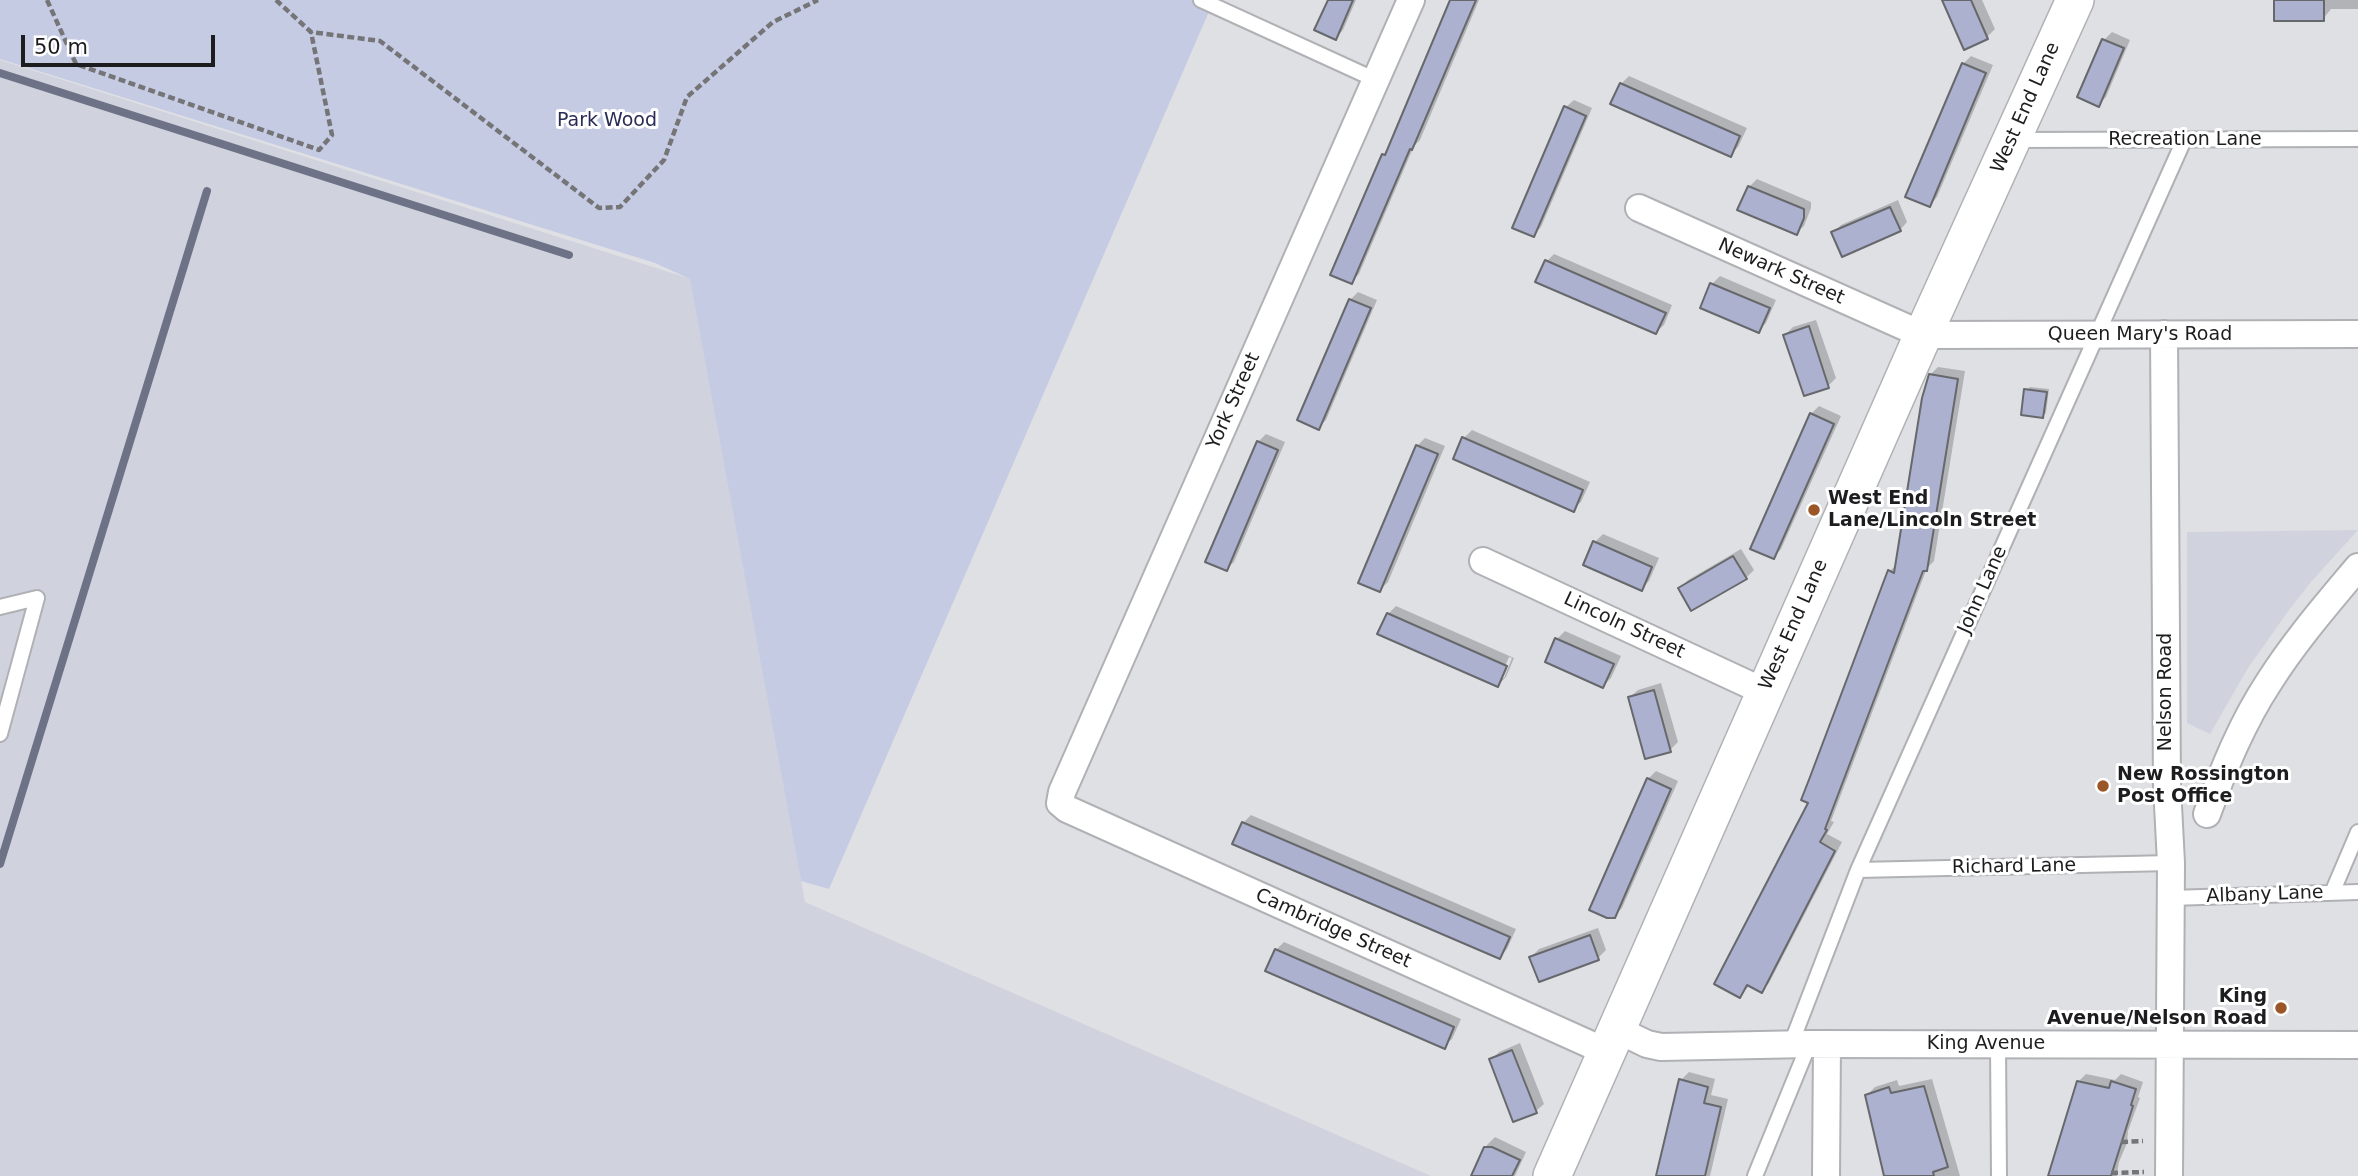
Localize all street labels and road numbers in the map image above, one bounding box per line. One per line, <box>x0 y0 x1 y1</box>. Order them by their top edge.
street label: West End Lane <box>1987 39 2065 177</box>
street label: Recreation Lane <box>2108 129 2262 151</box>
street label: Newark Street <box>1714 234 1848 310</box>
street label: Queen Mary's Road <box>2048 324 2232 346</box>
street label: York Street <box>1203 349 1265 453</box>
street label: John Lane <box>1954 543 2012 637</box>
street label: West End Lane <box>1755 556 1833 694</box>
street label: Lincoln Street <box>1560 588 1688 664</box>
street label: Nelson Road <box>2155 633 2177 751</box>
street label: Richard Lane <box>1952 855 2076 879</box>
street label: Albany Lane <box>2206 882 2324 908</box>
street label: Cambridge Street <box>1252 884 1414 974</box>
street label: King Avenue <box>1927 1033 2045 1055</box>

